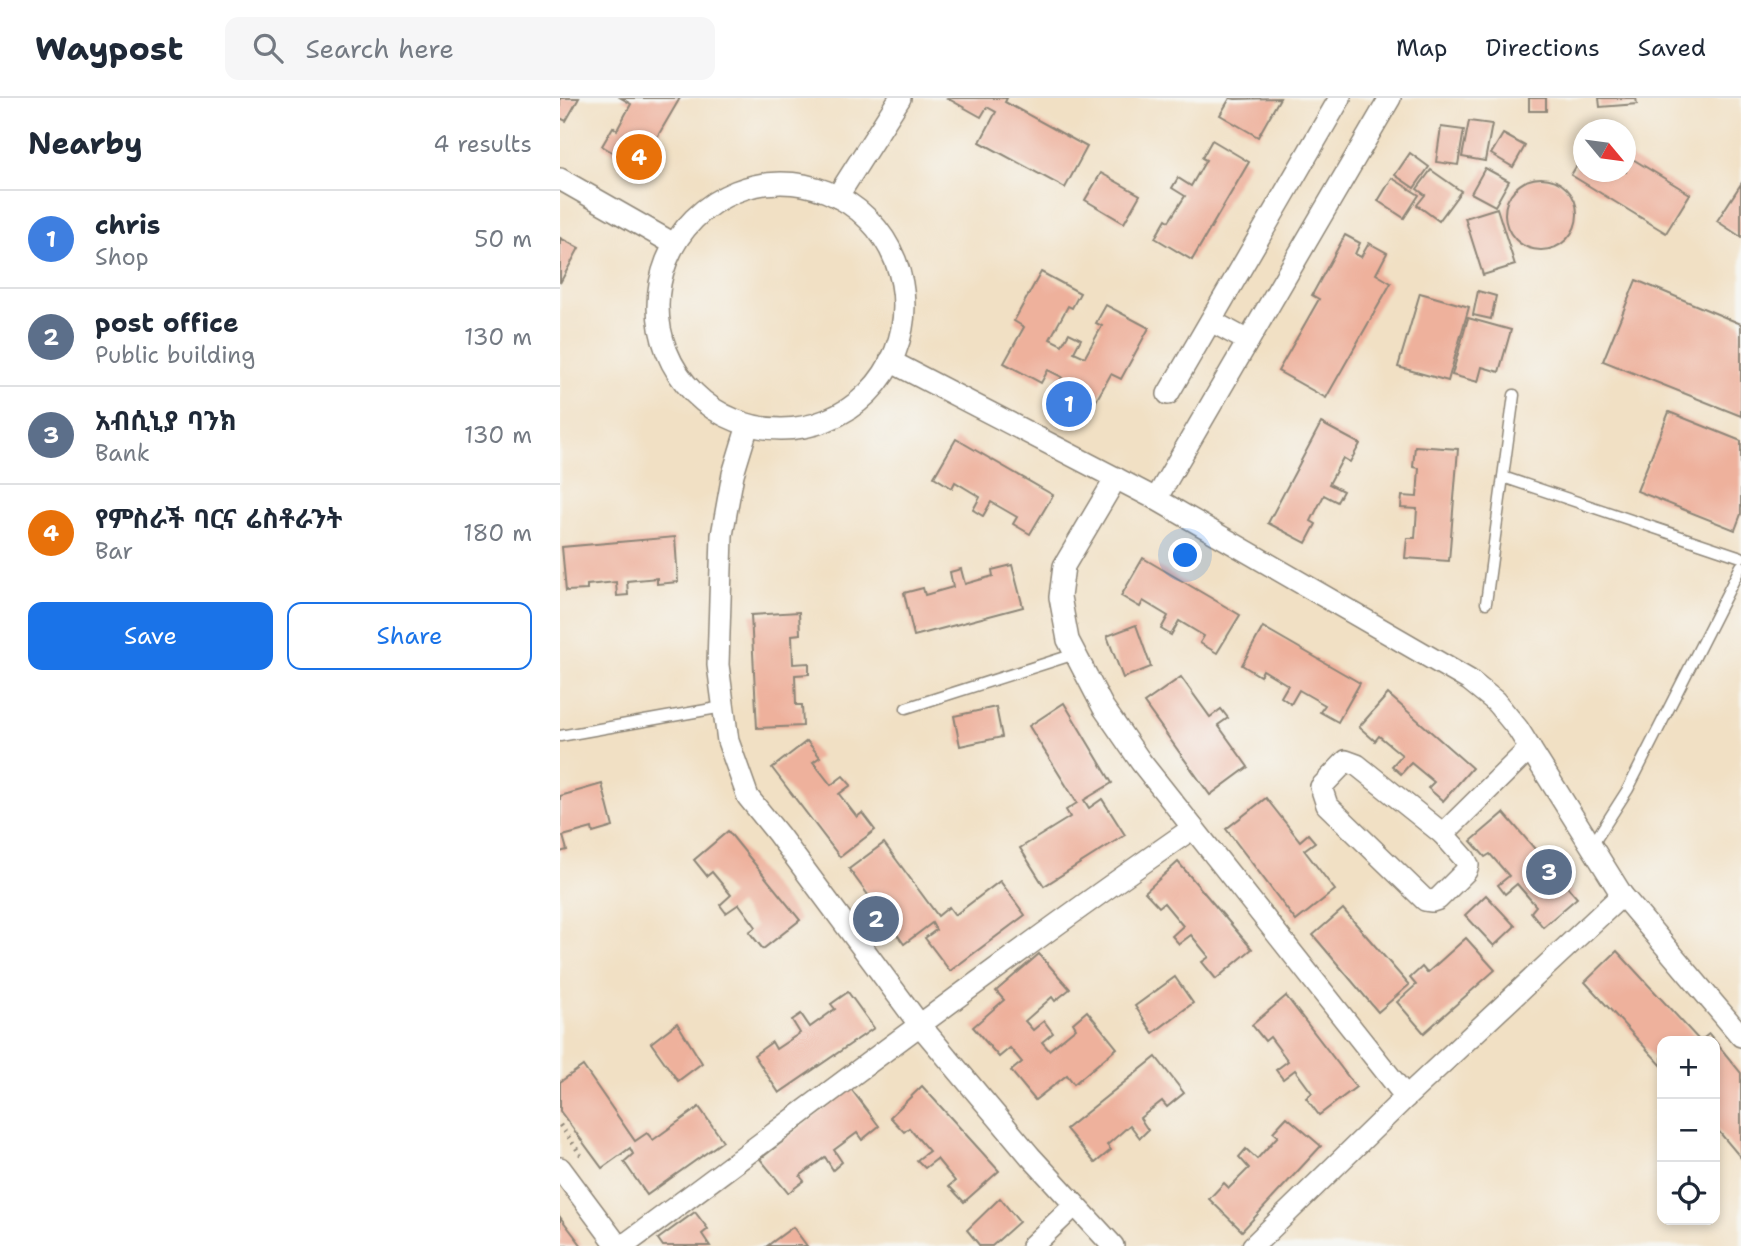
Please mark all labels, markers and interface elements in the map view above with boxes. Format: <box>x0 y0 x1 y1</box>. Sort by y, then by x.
search box <box>225 17 715 80</box>
text: Waypost <box>35 26 183 71</box>
icon: search <box>249 29 287 67</box>
text: Search here <box>305 31 454 66</box>
text: Map <box>1396 32 1447 64</box>
text: Directions <box>1485 32 1600 64</box>
text: Saved <box>1638 32 1706 64</box>
north arrow <box>1573 119 1636 182</box>
text: Nearby <box>28 123 143 164</box>
text: 4 results <box>433 129 532 159</box>
pin: 4 <box>616 131 662 183</box>
text: chris <box>95 207 161 242</box>
text: 1 <box>46 224 56 254</box>
text: 50 m <box>474 224 532 254</box>
text: Shop <box>95 242 149 272</box>
text: post office <box>95 305 238 340</box>
text: 2 <box>43 322 59 352</box>
text: 130 m <box>464 322 532 352</box>
text: Public building <box>95 340 255 370</box>
pin: 1 <box>1046 378 1092 430</box>
text: አብሲኒያ ባንክ <box>95 403 237 438</box>
text: 3 <box>43 420 59 450</box>
text: 130 m <box>464 420 532 450</box>
text: Bank <box>95 438 150 468</box>
text: የምስራች ባርና ሬስቶራንት <box>95 501 342 536</box>
text: 4 <box>43 518 59 548</box>
text: 180 m <box>463 518 532 548</box>
text: Bar <box>95 536 133 566</box>
your location <box>1168 538 1202 572</box>
button: Save <box>28 602 273 670</box>
button: Share <box>287 602 532 670</box>
pin: 3 <box>1526 846 1572 898</box>
pin: 2 <box>853 893 899 945</box>
map controls <box>1657 1036 1720 1225</box>
button: + <box>1657 1036 1720 1099</box>
button: − <box>1657 1099 1720 1162</box>
button: locate <box>1657 1162 1720 1225</box>

